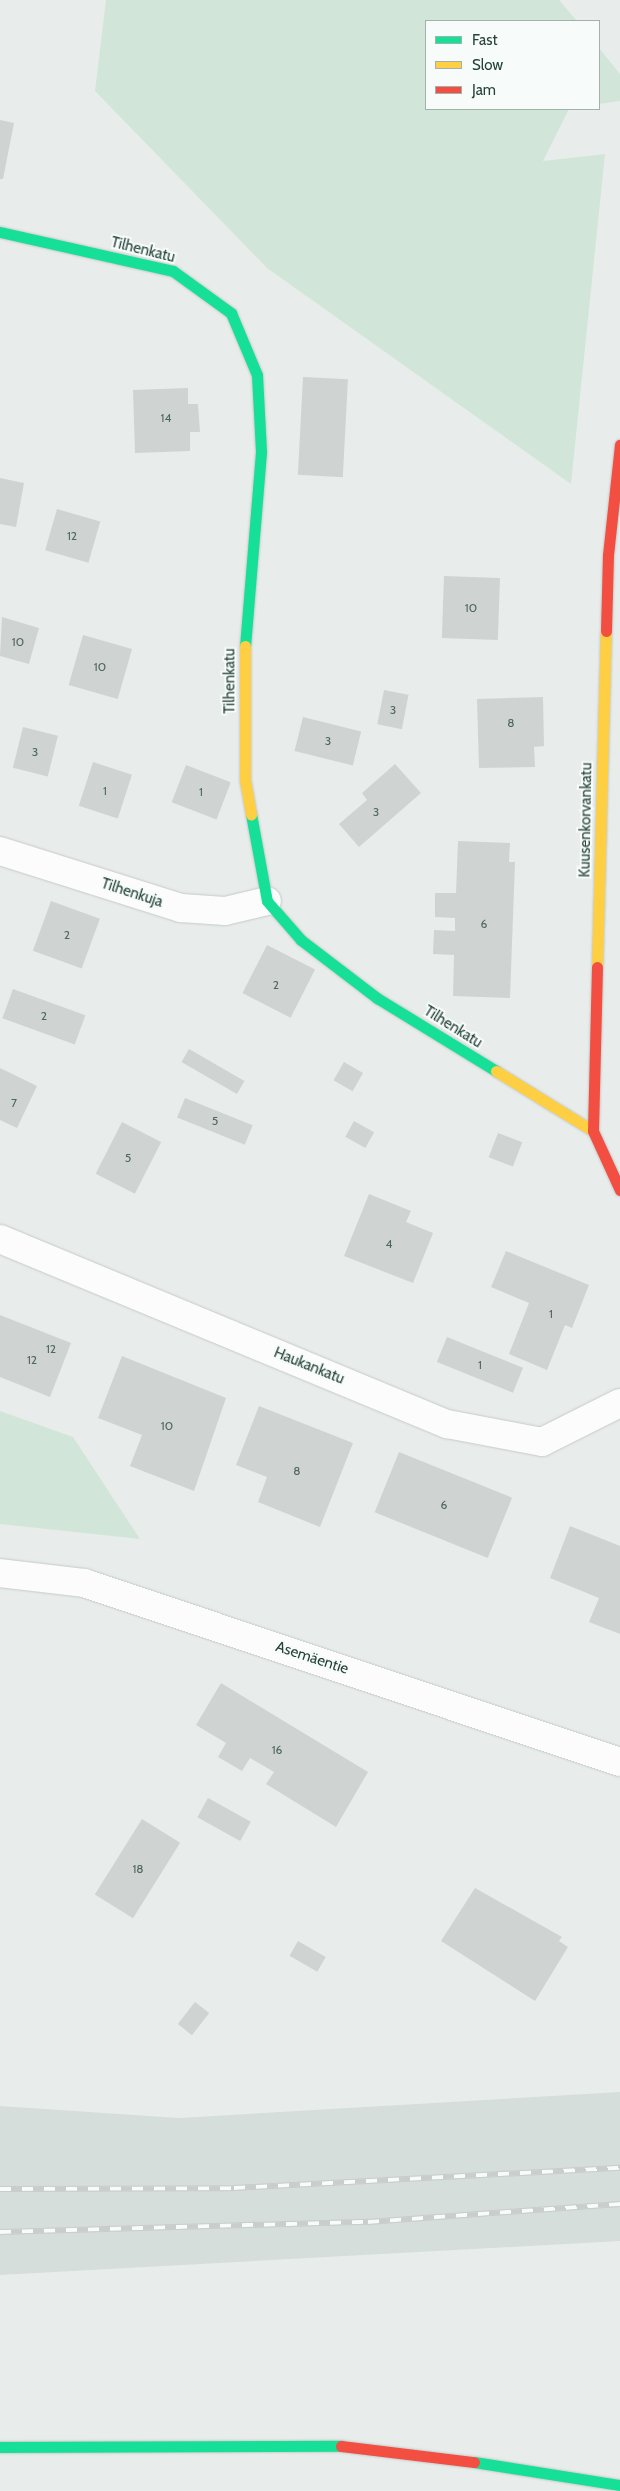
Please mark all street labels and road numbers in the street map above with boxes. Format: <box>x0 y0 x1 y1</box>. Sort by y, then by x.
street label: Tilhenkatu <box>109 233 177 267</box>
street label: Tilhenkatu <box>221 648 239 714</box>
street label: Kuusenkorvankatu <box>576 762 596 878</box>
street label: Tilhenkuja <box>99 875 165 911</box>
street label: Tilhenkatu <box>421 1002 485 1052</box>
street label: Haukankatu <box>271 1344 347 1388</box>
street label: Asemäentie <box>273 1638 351 1678</box>

